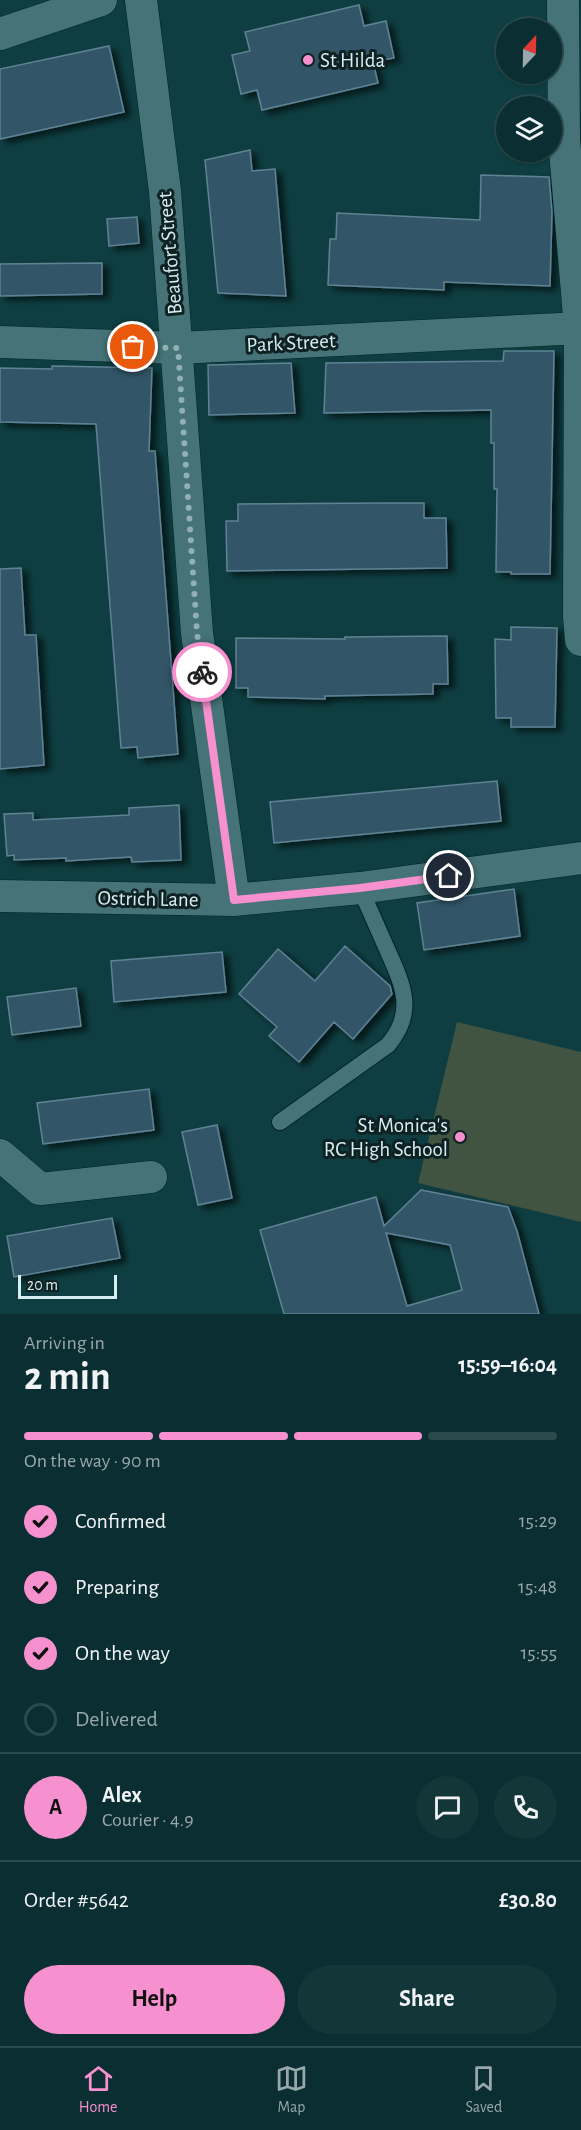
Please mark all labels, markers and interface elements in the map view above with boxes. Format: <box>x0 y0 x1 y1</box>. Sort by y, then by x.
north arrow <box>496 18 562 84</box>
map controls <box>496 18 562 162</box>
place label: St Hilda <box>320 50 386 71</box>
marker: St Hilda <box>301 53 315 67</box>
button: layers <box>496 96 562 162</box>
street label: Beaufort Street <box>154 190 186 315</box>
pin <box>107 321 158 372</box>
icon: bag <box>116 330 149 363</box>
street label: Park Street <box>246 330 336 356</box>
courier <box>172 642 232 702</box>
icon: bike <box>186 656 219 689</box>
pin <box>423 850 474 901</box>
icon: home <box>432 859 465 892</box>
street label: Ostrich Lane <box>97 888 199 910</box>
place label: St Monica's RC High School <box>324 1115 448 1160</box>
marker: St Monica's RC High School <box>453 1130 467 1144</box>
scale bar <box>18 1272 117 1300</box>
text: 20 m <box>27 1277 58 1293</box>
text: Arriving in <box>24 1333 105 1353</box>
text: 15:59–16:04 <box>458 1354 557 1376</box>
text: 2 min <box>24 1358 111 1397</box>
text: On the way · 90 m <box>24 1451 161 1471</box>
icon: check <box>24 1505 57 1538</box>
text: Confirmed <box>75 1510 166 1532</box>
text: 15:29 <box>519 1511 557 1531</box>
icon: check <box>24 1571 57 1604</box>
text: Preparing <box>75 1576 159 1598</box>
text: 15:48 <box>518 1577 557 1597</box>
icon: check <box>24 1637 57 1670</box>
text: On the way <box>75 1642 170 1664</box>
text: 15:55 <box>520 1643 557 1663</box>
text: Delivered <box>75 1708 158 1730</box>
button: chat <box>416 1776 479 1839</box>
button: phone <box>494 1776 557 1839</box>
text: Alex <box>102 1784 142 1806</box>
text: A <box>49 1796 62 1818</box>
text: Courier · 4.9 <box>102 1810 194 1830</box>
text: Order #5642 <box>24 1889 129 1911</box>
text: £30.80 <box>499 1889 557 1911</box>
button: Help <box>24 1965 285 2034</box>
button: Share <box>297 1965 557 2034</box>
tab: Home <box>79 2062 117 2117</box>
tab: Map <box>275 2062 308 2117</box>
tab: Saved <box>466 2062 502 2117</box>

